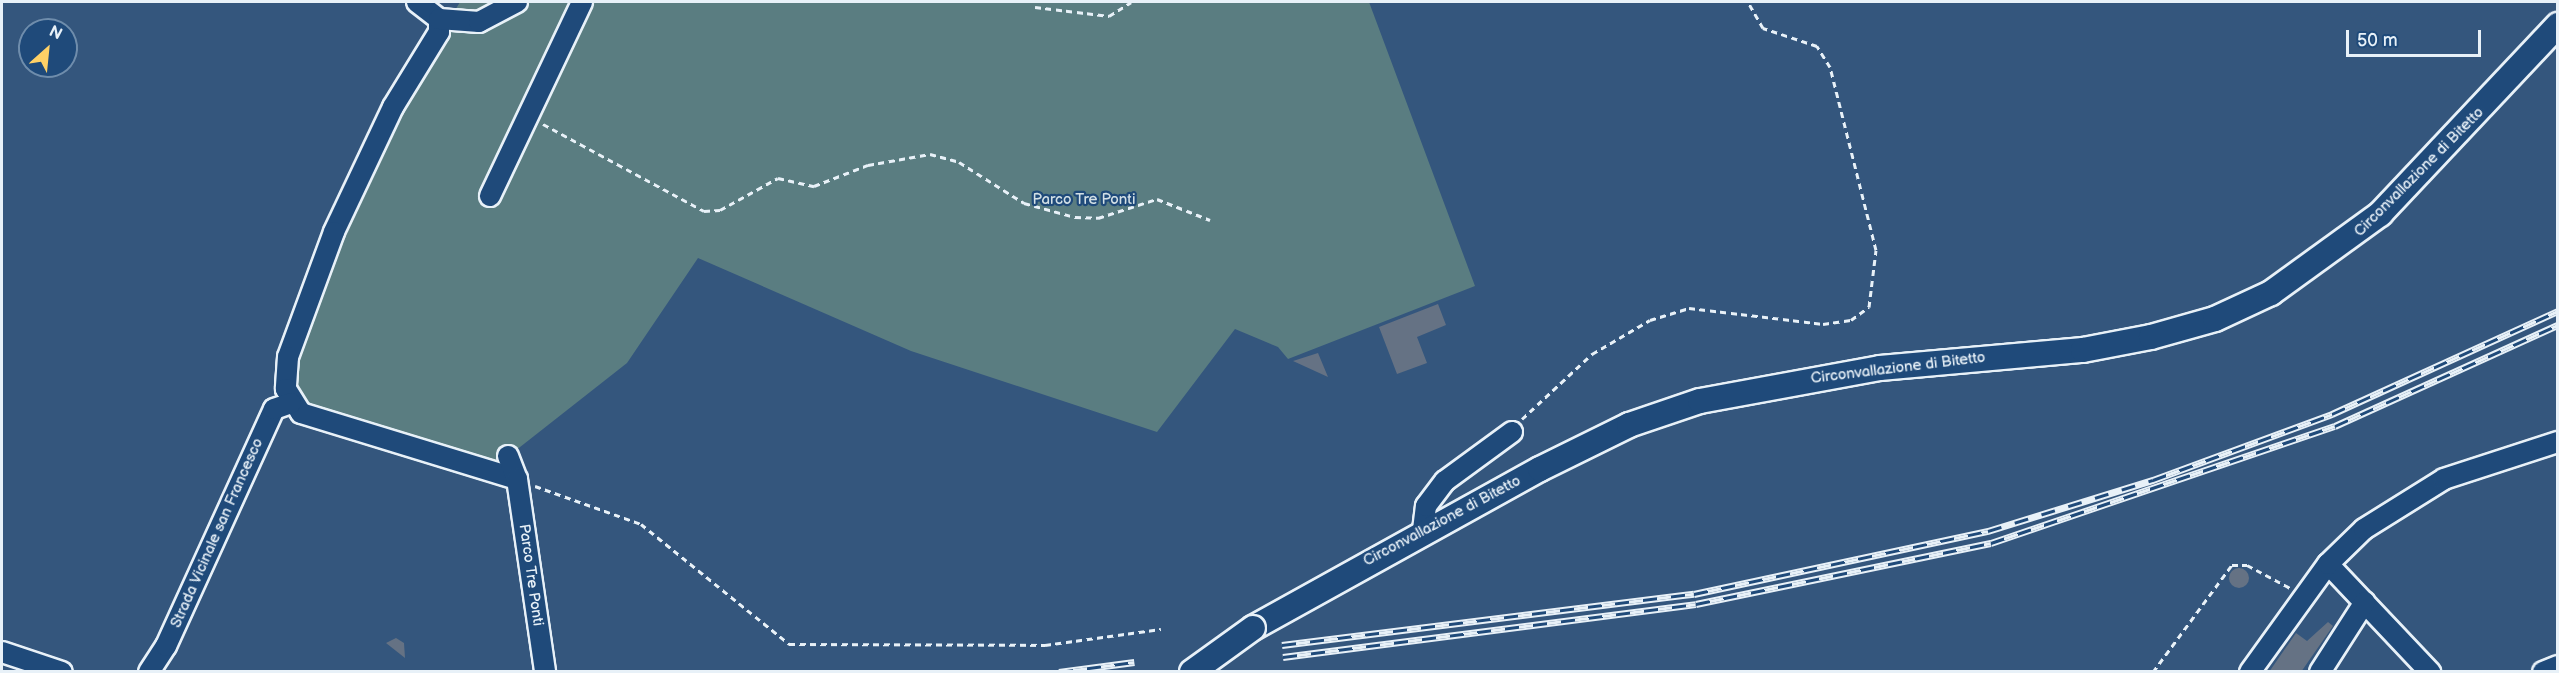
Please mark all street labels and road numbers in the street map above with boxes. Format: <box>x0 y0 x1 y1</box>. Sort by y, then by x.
street label: Circonvallazione di Bitetto <box>2351 104 2487 240</box>
street label: Circonvallazione di Bitetto <box>1810 348 1986 388</box>
street label: Strada Vicinale san Francesco <box>167 435 267 631</box>
street label: Circonvallazione di Bitetto <box>1360 472 1524 570</box>
street label: Parco Tre Ponti <box>515 523 547 627</box>

